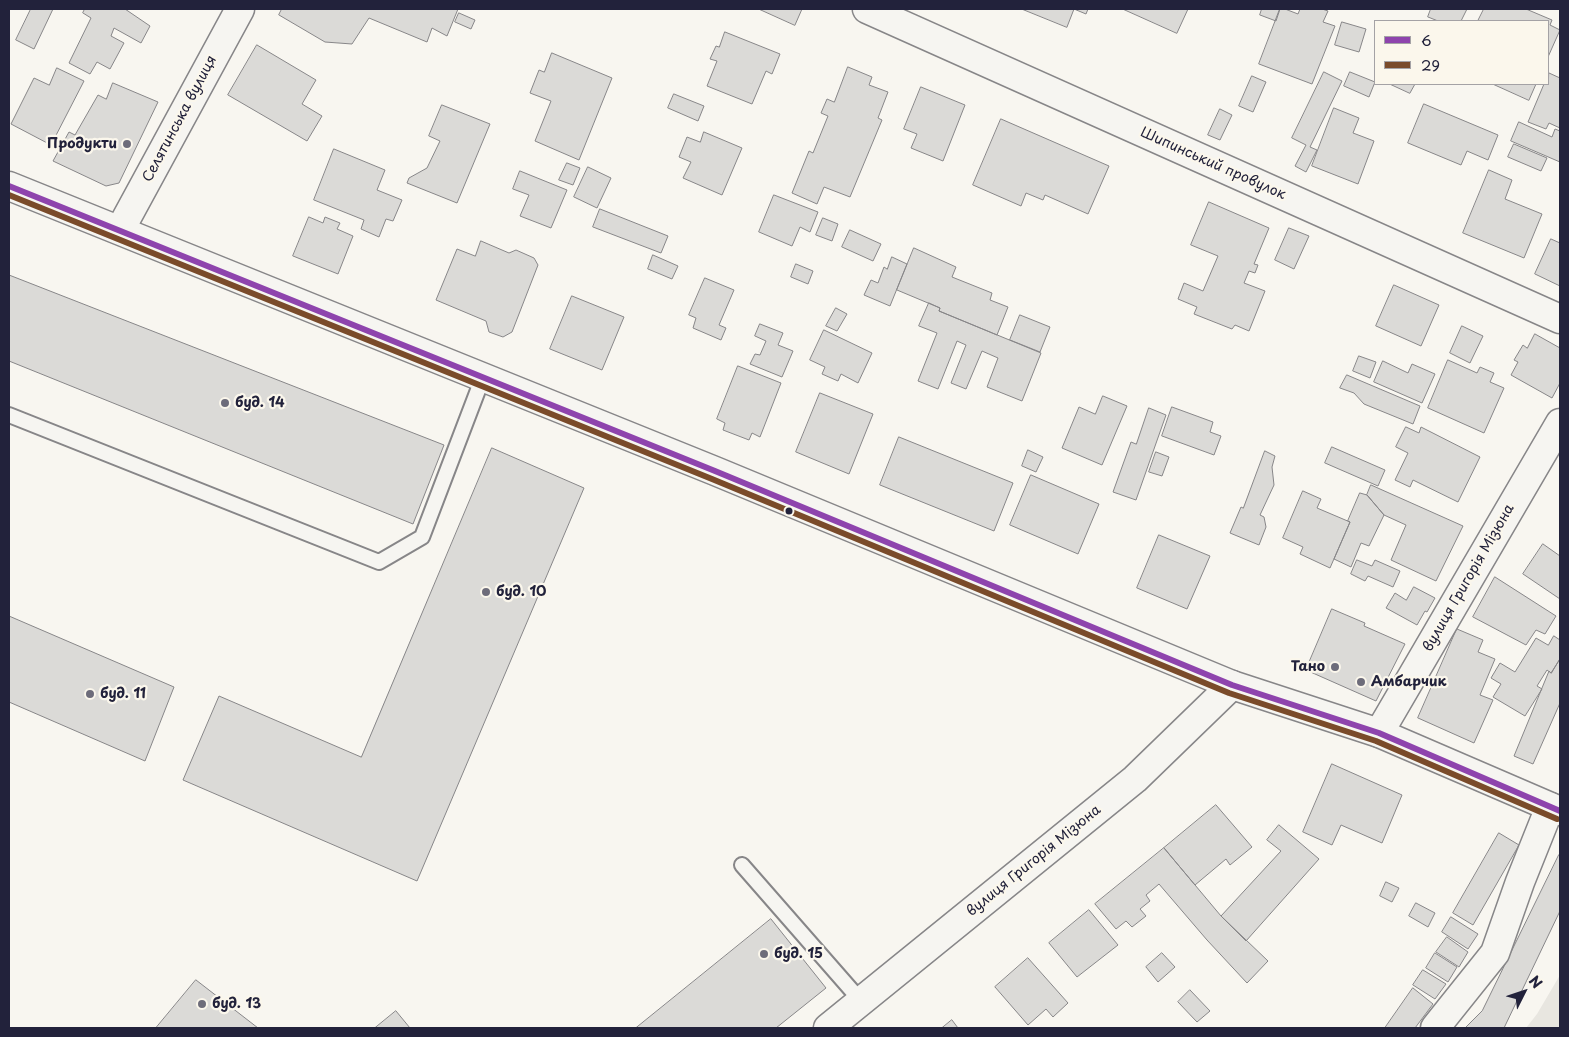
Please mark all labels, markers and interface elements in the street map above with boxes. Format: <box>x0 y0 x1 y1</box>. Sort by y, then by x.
legend <box>1374 20 1549 85</box>
text: 6 <box>1421 28 1432 51</box>
street label: Селятинська вулиця <box>140 53 220 185</box>
text: 29 <box>1421 53 1440 76</box>
street label: Шипинський провулок <box>1138 124 1288 204</box>
place label: Продукти <box>47 136 117 152</box>
marker: Продукти <box>121 138 133 150</box>
place label: буд. 14 <box>235 395 285 411</box>
marker: буд. 14 <box>219 397 231 409</box>
street label: вулиця Григорія Мізюна <box>1420 501 1518 655</box>
unlabelled marker <box>784 506 794 516</box>
place label: буд. 10 <box>496 584 546 600</box>
marker: буд. 10 <box>480 586 492 598</box>
place label: Тано <box>1291 659 1325 675</box>
marker: Тано <box>1329 661 1341 673</box>
place label: Амбарчик <box>1371 674 1446 690</box>
marker: Амбарчик <box>1355 676 1367 688</box>
place label: буд. 11 <box>100 686 146 702</box>
marker: буд. 11 <box>84 688 96 700</box>
street label: вулиця Григорія Мізюна <box>964 802 1104 920</box>
place label: буд. 15 <box>774 946 823 962</box>
marker: буд. 15 <box>758 948 770 960</box>
north arrow <box>1499 967 1549 1017</box>
text: N <box>1524 971 1547 993</box>
place label: буд. 13 <box>212 996 261 1012</box>
marker: буд. 13 <box>196 998 208 1010</box>

